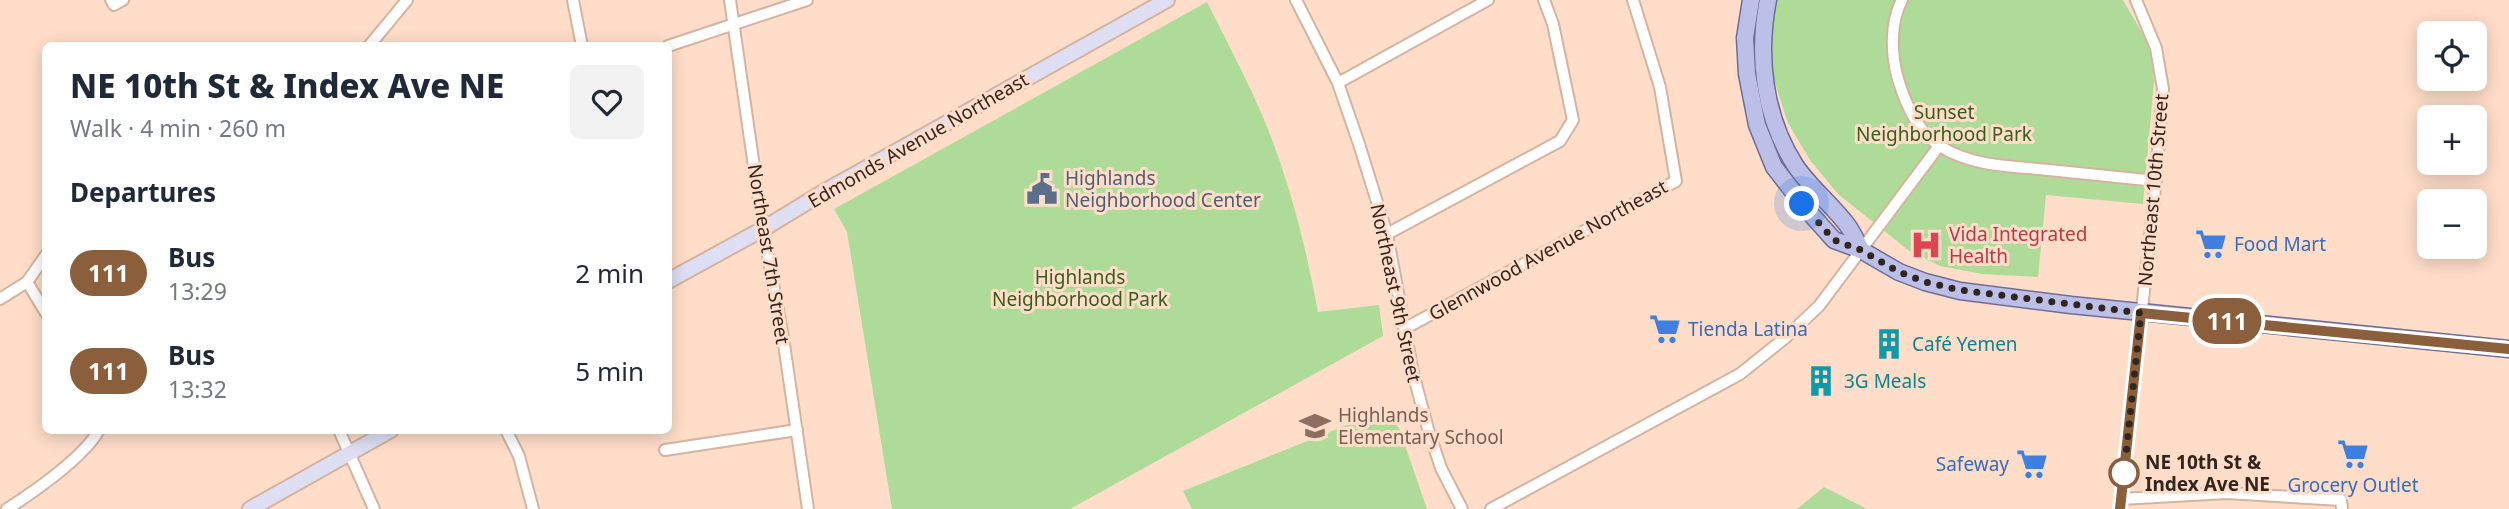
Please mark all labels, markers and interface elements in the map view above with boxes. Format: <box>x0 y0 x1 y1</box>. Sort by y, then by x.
map controls <box>2417 21 2487 259</box>
button: locate <box>2417 21 2487 91</box>
text: NE 10th St & Index Ave NE <box>70 63 504 108</box>
button: heart <box>570 65 644 139</box>
street label: Edmonds Avenue Northeast <box>803 66 1033 214</box>
street label: Northeast 10th Street <box>2132 93 2174 287</box>
park label: Sunset Neighborhood Park <box>1856 99 2032 147</box>
button: + <box>2417 105 2487 175</box>
text: Walk · 4 min · 260 m <box>70 112 286 144</box>
street label: Northeast 7th Street <box>742 162 796 346</box>
place label: Highlands Neighborhood Center <box>1065 165 1261 213</box>
public building icon: Highlands Neighborhood Center <box>1025 172 1059 206</box>
street label: Glennwood Avenue Northeast <box>1424 173 1672 327</box>
text: Departures <box>70 174 216 210</box>
your location <box>1784 186 1819 221</box>
button: − <box>2417 189 2487 259</box>
street label: Northeast 9th Street <box>1364 201 1428 385</box>
place label: Vida Integrated Health <box>1949 221 2087 269</box>
supermarket icon: Food Mart <box>2194 227 2228 261</box>
hospital icon: Vida Integrated Health <box>1909 228 1943 262</box>
place label: Food Mart <box>2234 231 2326 257</box>
text: Bus <box>168 239 215 275</box>
text: 2 min <box>575 255 644 291</box>
text: 111 <box>88 256 129 289</box>
park label: Highlands Neighborhood Park <box>992 264 1168 312</box>
text: 13:29 <box>168 275 227 307</box>
line badge: 111 <box>2187 298 2267 344</box>
text: 111 <box>2206 304 2248 337</box>
supermarket icon: Tienda Latina <box>1648 312 1682 346</box>
place label: Tienda Latina <box>1688 316 1808 342</box>
building icon: Café Yemen <box>1872 327 1906 361</box>
place label: Café Yemen <box>1912 331 2018 357</box>
text: Bus <box>168 337 215 373</box>
text: 5 min <box>575 353 644 389</box>
text: 111 <box>88 354 129 387</box>
building icon: 3G Meals <box>1804 364 1838 398</box>
place label: 3G Meals <box>1844 368 1926 394</box>
text: 13:32 <box>168 373 227 405</box>
place label: Highlands Elementary School <box>1338 402 1504 450</box>
school or university icon: Highlands Elementary School <box>1298 409 1332 443</box>
supermarket icon: Grocery Outlet <box>2336 437 2370 471</box>
supermarket icon: Safeway <box>2015 447 2049 481</box>
place label: NE 10th St & Index Ave NE <box>2145 449 2270 497</box>
place label: Safeway <box>1936 451 2009 477</box>
marker: NE 10th St & Index Ave NE <box>2109 458 2139 488</box>
place label: Grocery Outlet <box>2287 472 2419 498</box>

